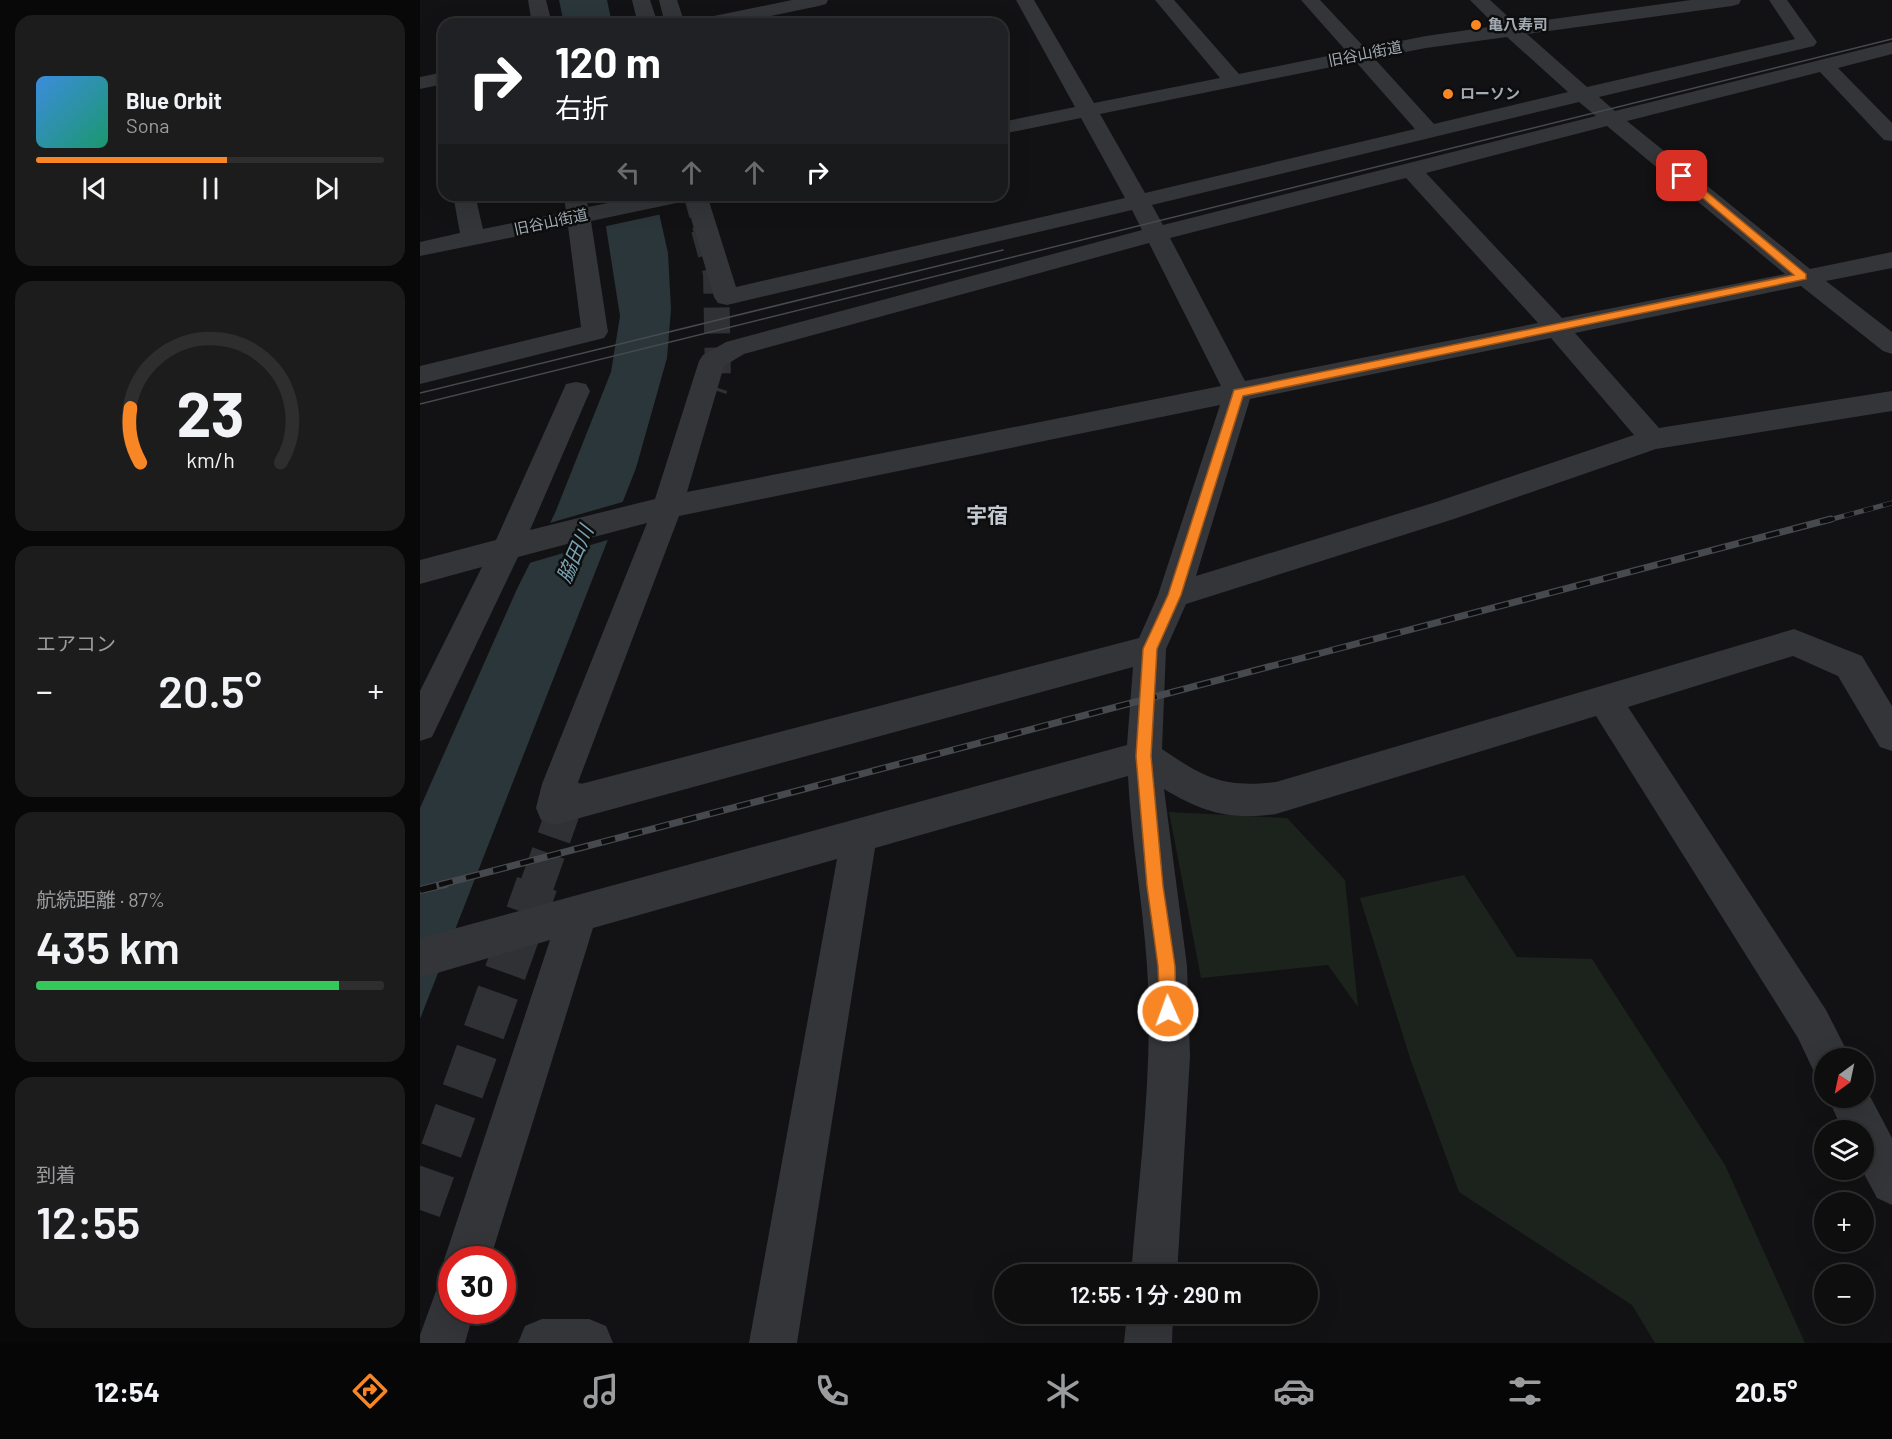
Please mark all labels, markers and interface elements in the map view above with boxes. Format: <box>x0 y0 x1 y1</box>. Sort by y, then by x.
place label: 亀八寿司 <box>1488 15 1548 33</box>
marker: 亀八寿司 <box>1469 18 1483 32</box>
text: 120 m <box>555 36 661 86</box>
street label: 旧谷山街道 <box>1326 37 1403 69</box>
icon: right <box>456 42 534 120</box>
place label: ローソン <box>1460 84 1520 102</box>
text: Blue Orbit <box>126 87 222 113</box>
marker: ローソン <box>1441 87 1455 101</box>
text: 右折 <box>555 91 609 123</box>
text: Sona <box>126 113 170 137</box>
pin <box>1656 150 1707 201</box>
icon: left <box>612 156 645 189</box>
icon: ahead <box>675 156 708 189</box>
icon: ahead <box>738 156 771 189</box>
icon: right <box>801 156 834 189</box>
icon: arrive <box>1665 159 1698 192</box>
icon: previous <box>78 172 111 205</box>
icon: pause <box>194 172 227 205</box>
icon: next <box>310 172 343 205</box>
street label: 旧谷山街道 <box>512 204 589 238</box>
text: 23 <box>176 375 244 449</box>
text: km/h <box>186 447 234 472</box>
district label: 宇宿 <box>966 502 1008 527</box>
water label: 脇田川 <box>551 519 598 586</box>
text: エアコン <box>36 631 116 655</box>
text: 20.5° <box>158 663 262 717</box>
text: − <box>36 670 53 710</box>
text: + <box>367 670 384 710</box>
text: 航続距離 · 87% <box>36 887 165 911</box>
text: 435 km <box>36 919 180 973</box>
position arrow <box>1136 979 1200 1043</box>
north arrow <box>1814 1048 1874 1108</box>
map controls <box>1814 1048 1874 1324</box>
button: layers <box>1814 1120 1874 1180</box>
text: 到着 <box>36 1162 76 1186</box>
button: + <box>1814 1192 1874 1252</box>
text: 12:55 <box>36 1194 140 1248</box>
speed limit sign: 30 <box>438 1246 516 1324</box>
button: − <box>1814 1264 1874 1324</box>
text: 12:55 · 1 分 · 290 m <box>1070 1281 1242 1307</box>
icon: directions <box>349 1370 391 1412</box>
icon: music <box>580 1370 622 1412</box>
icon: phone <box>811 1370 853 1412</box>
icon: climate <box>1042 1370 1084 1412</box>
icon: car <box>1273 1370 1315 1412</box>
icon: filters <box>1504 1370 1546 1412</box>
text: 12:54 <box>95 1375 160 1407</box>
text: 20.5° <box>1735 1375 1797 1407</box>

